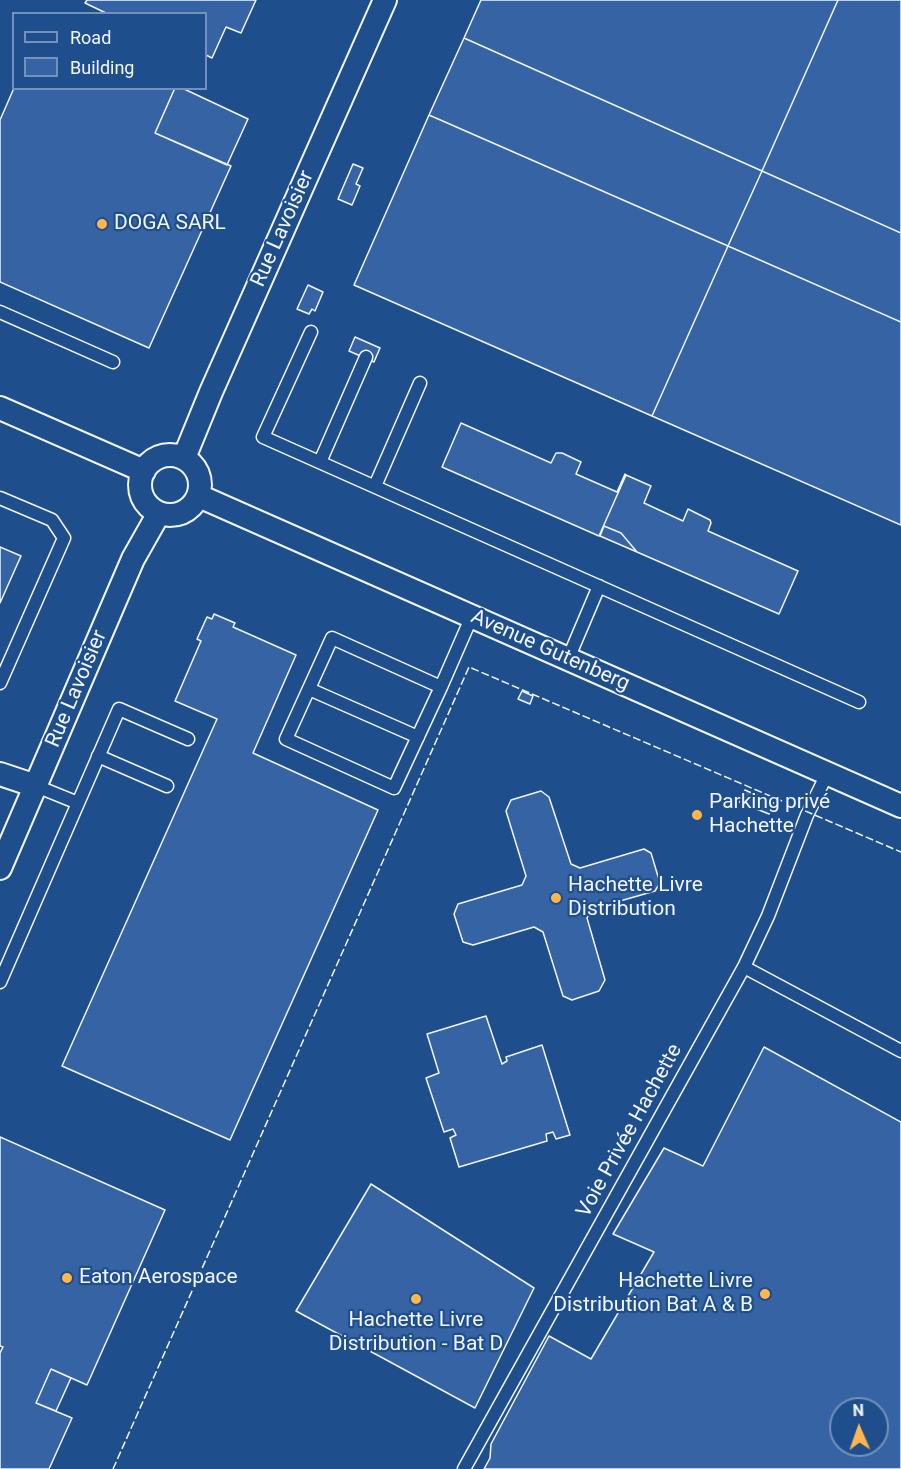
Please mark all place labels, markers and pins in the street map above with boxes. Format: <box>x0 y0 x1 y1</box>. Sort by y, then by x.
place label: DOGA SARL <box>114 211 226 237</box>
marker: DOGA SARL <box>95 217 109 231</box>
place label: Parking privé Hachette <box>709 790 830 840</box>
marker: Parking privé Hachette <box>690 808 704 822</box>
place label: Hachette Livre Distribution <box>568 873 703 923</box>
marker: Hachette Livre Distribution <box>549 891 563 905</box>
place label: Eaton Aerospace <box>79 1265 238 1291</box>
place label: Hachette Livre Distribution Bat A & B <box>553 1269 753 1319</box>
marker: Eaton Aerospace <box>60 1271 74 1285</box>
marker: Hachette Livre Distribution Bat A & B <box>758 1287 772 1301</box>
marker: Hachette Livre Distribution - Bat D <box>409 1292 423 1306</box>
place label: Hachette Livre Distribution - Bat D <box>329 1308 503 1358</box>

